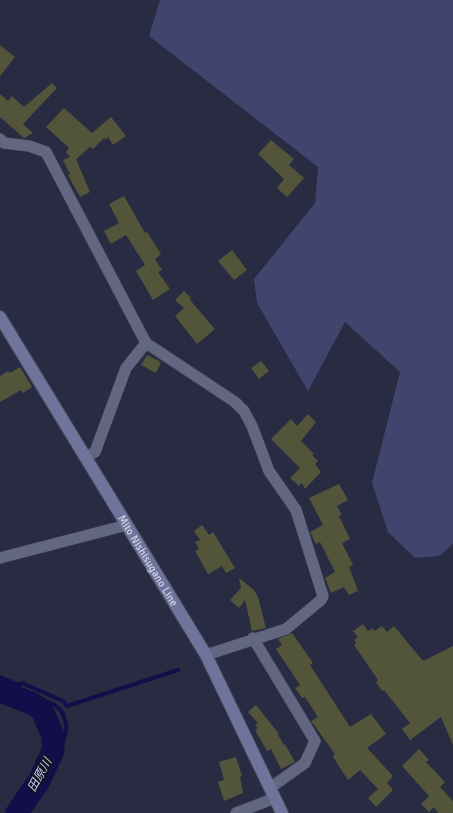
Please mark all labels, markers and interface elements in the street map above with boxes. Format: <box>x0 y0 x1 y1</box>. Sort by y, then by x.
street label: Mito Nishisugano Line <box>116 512 181 608</box>
water label: 田原川 <box>25 754 56 794</box>

